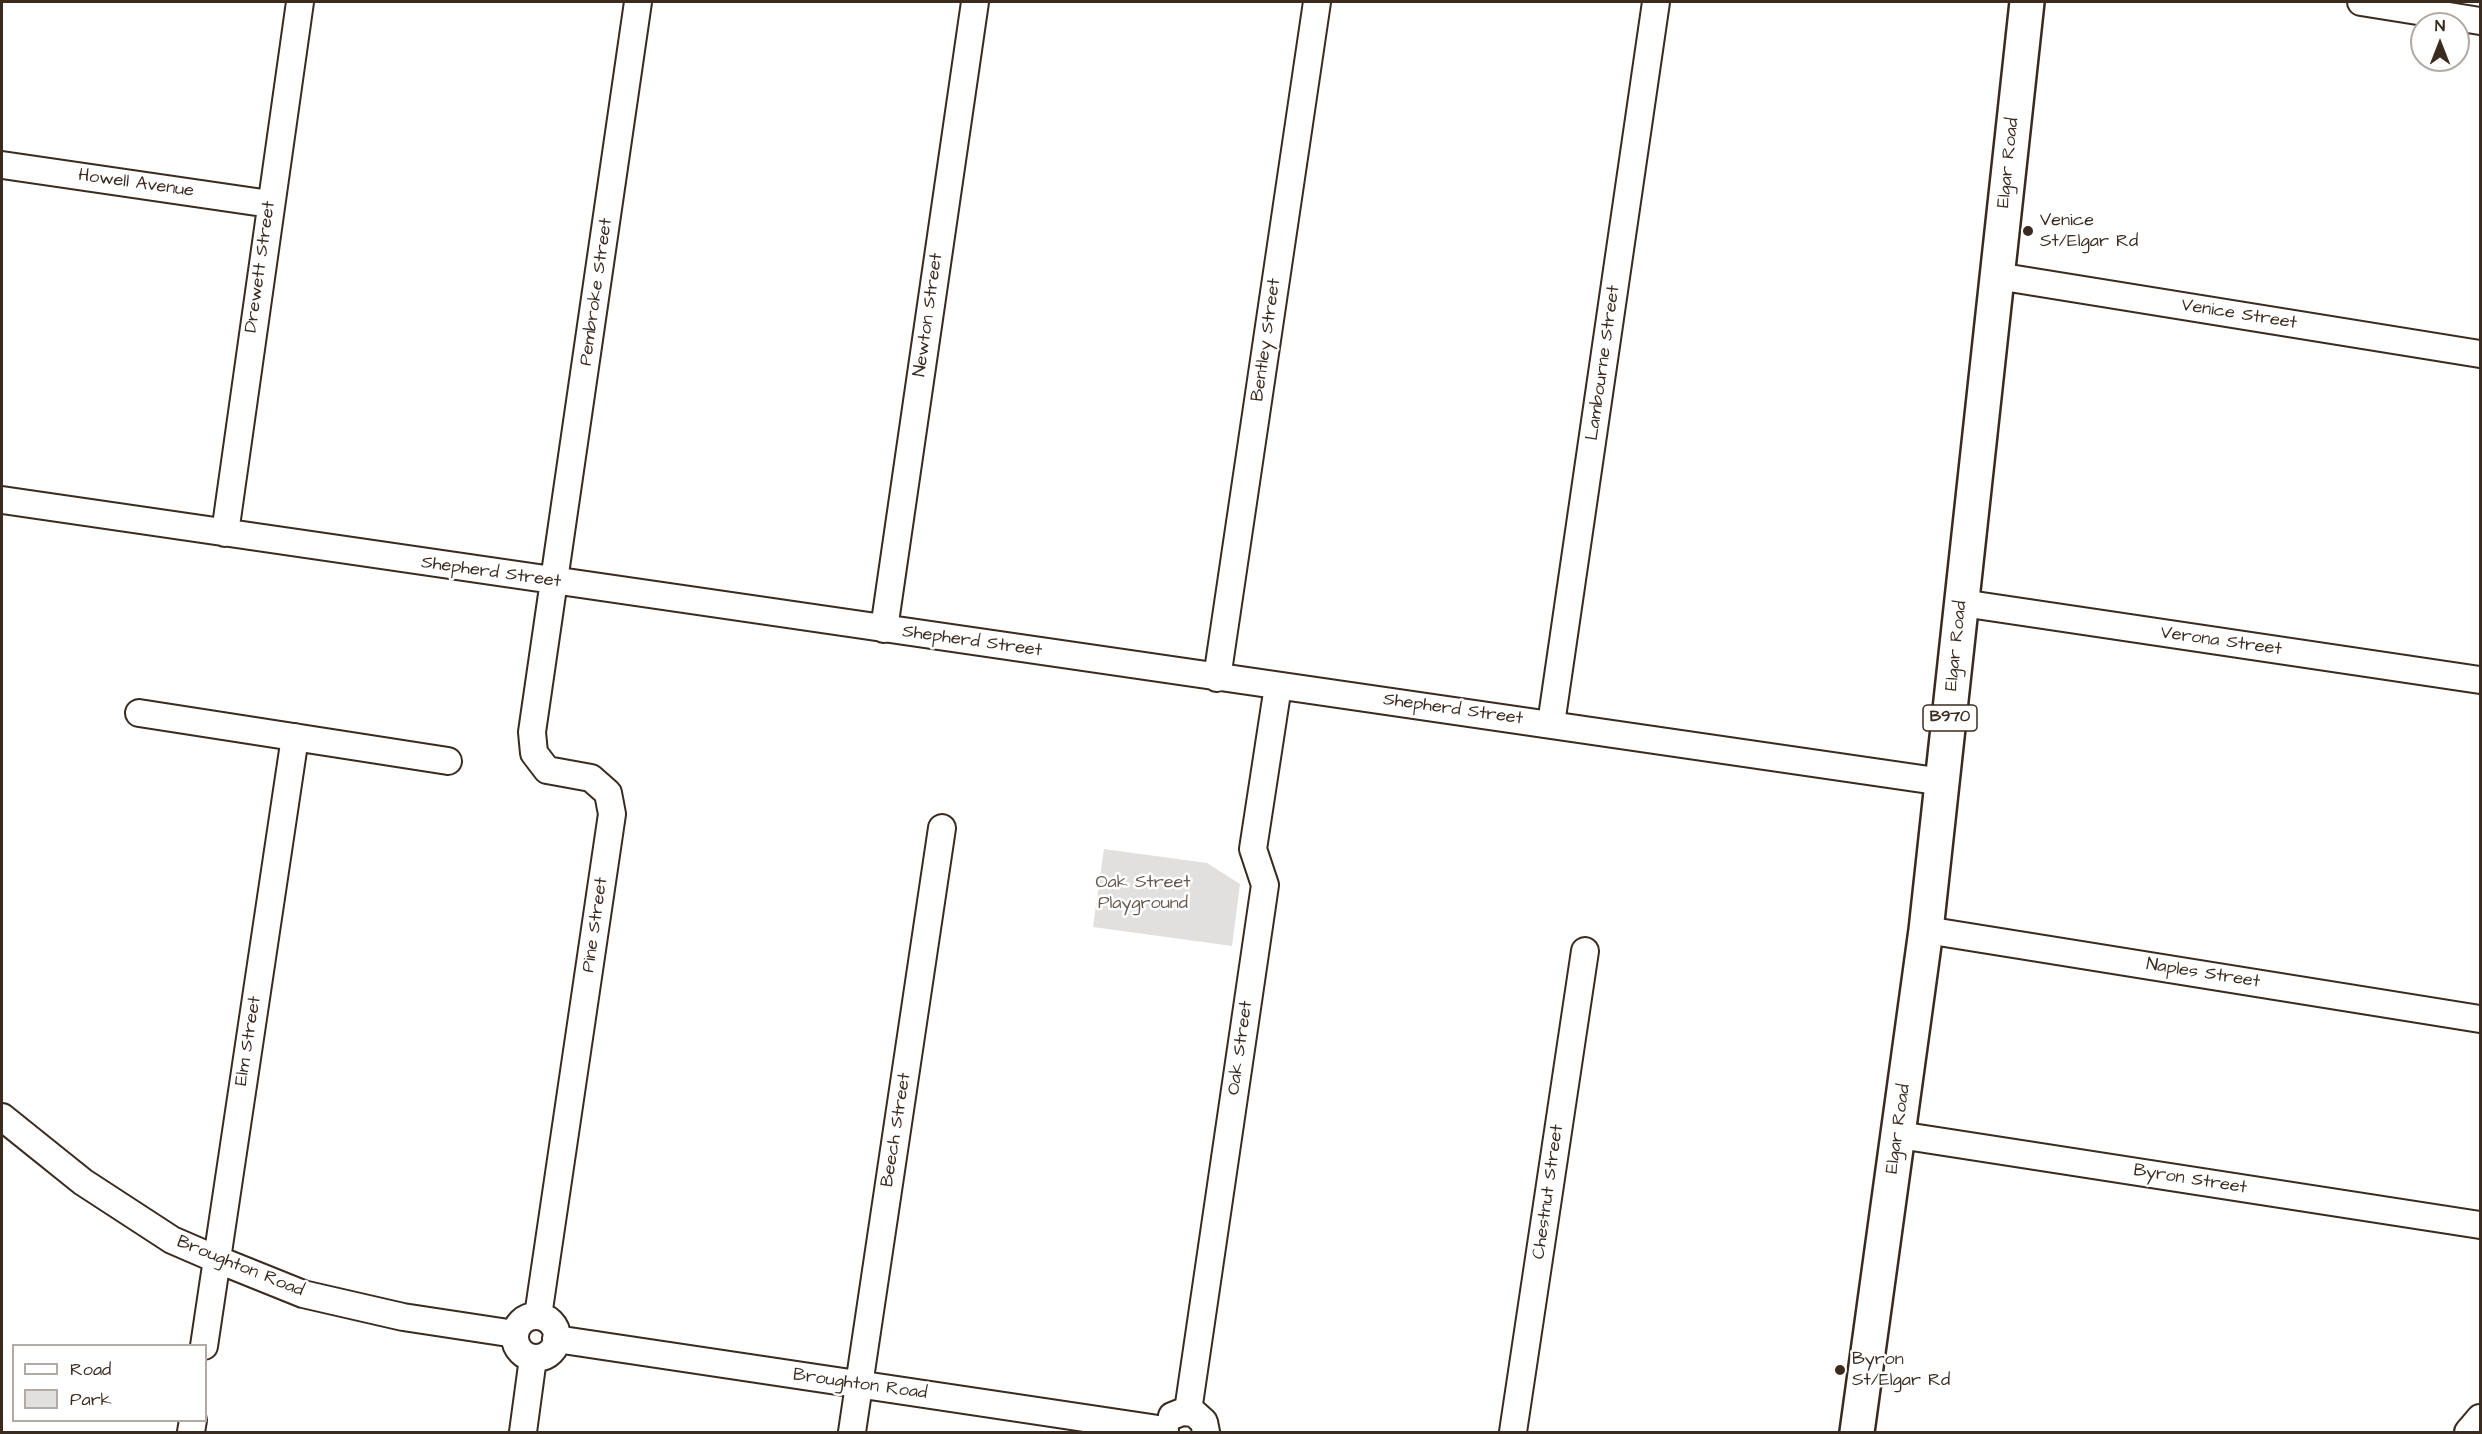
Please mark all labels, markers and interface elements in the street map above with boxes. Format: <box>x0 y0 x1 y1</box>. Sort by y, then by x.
north arrow <box>2410 12 2470 72</box>
text: N <box>2435 15 2445 37</box>
street label: Elgar Road <box>1994 117 2024 209</box>
street label: Howell Avenue <box>77 165 195 203</box>
street label: Drewett Street <box>241 200 281 334</box>
place label: Venice St/Elgar Rd <box>2040 210 2138 252</box>
street label: Pembroke Street <box>576 217 618 367</box>
marker: Venice St/Elgar Rd <box>2021 224 2035 238</box>
street label: Newton Street <box>910 252 948 378</box>
street label: Bentley Street <box>1248 277 1286 403</box>
street label: Lambourne Street <box>1582 284 1626 442</box>
street label: Venice Street <box>2180 295 2298 335</box>
street label: Shepherd Street <box>420 553 562 593</box>
street label: Elgar Road <box>1942 600 1972 692</box>
street label: Shepherd Street <box>901 622 1043 662</box>
street label: Verona Street <box>2159 623 2283 661</box>
street label: Shepherd Street <box>1382 690 1524 730</box>
road number: B970 <box>1923 705 1977 731</box>
park label: Oak Street Playground <box>1095 872 1191 914</box>
street label: Pine Street <box>579 876 613 974</box>
street label: Naples Street <box>2145 954 2261 994</box>
street label: Elm Street <box>231 995 267 1087</box>
street label: Oak Street <box>1224 999 1258 1097</box>
street label: Beech Street <box>877 1071 917 1189</box>
street label: Elgar Road <box>1882 1083 1916 1175</box>
street label: Chestnut Street <box>1529 1123 1569 1261</box>
street label: Byron Street <box>2132 1160 2248 1200</box>
street label: Broughton Road <box>173 1232 307 1302</box>
legend <box>12 1344 207 1422</box>
place label: Byron St/Elgar Rd <box>1852 1349 1950 1392</box>
text: Road <box>70 1357 111 1382</box>
marker: Byron St/Elgar Rd <box>1833 1363 1847 1377</box>
street label: Broughton Road <box>792 1365 928 1405</box>
text: Park <box>70 1387 112 1412</box>

